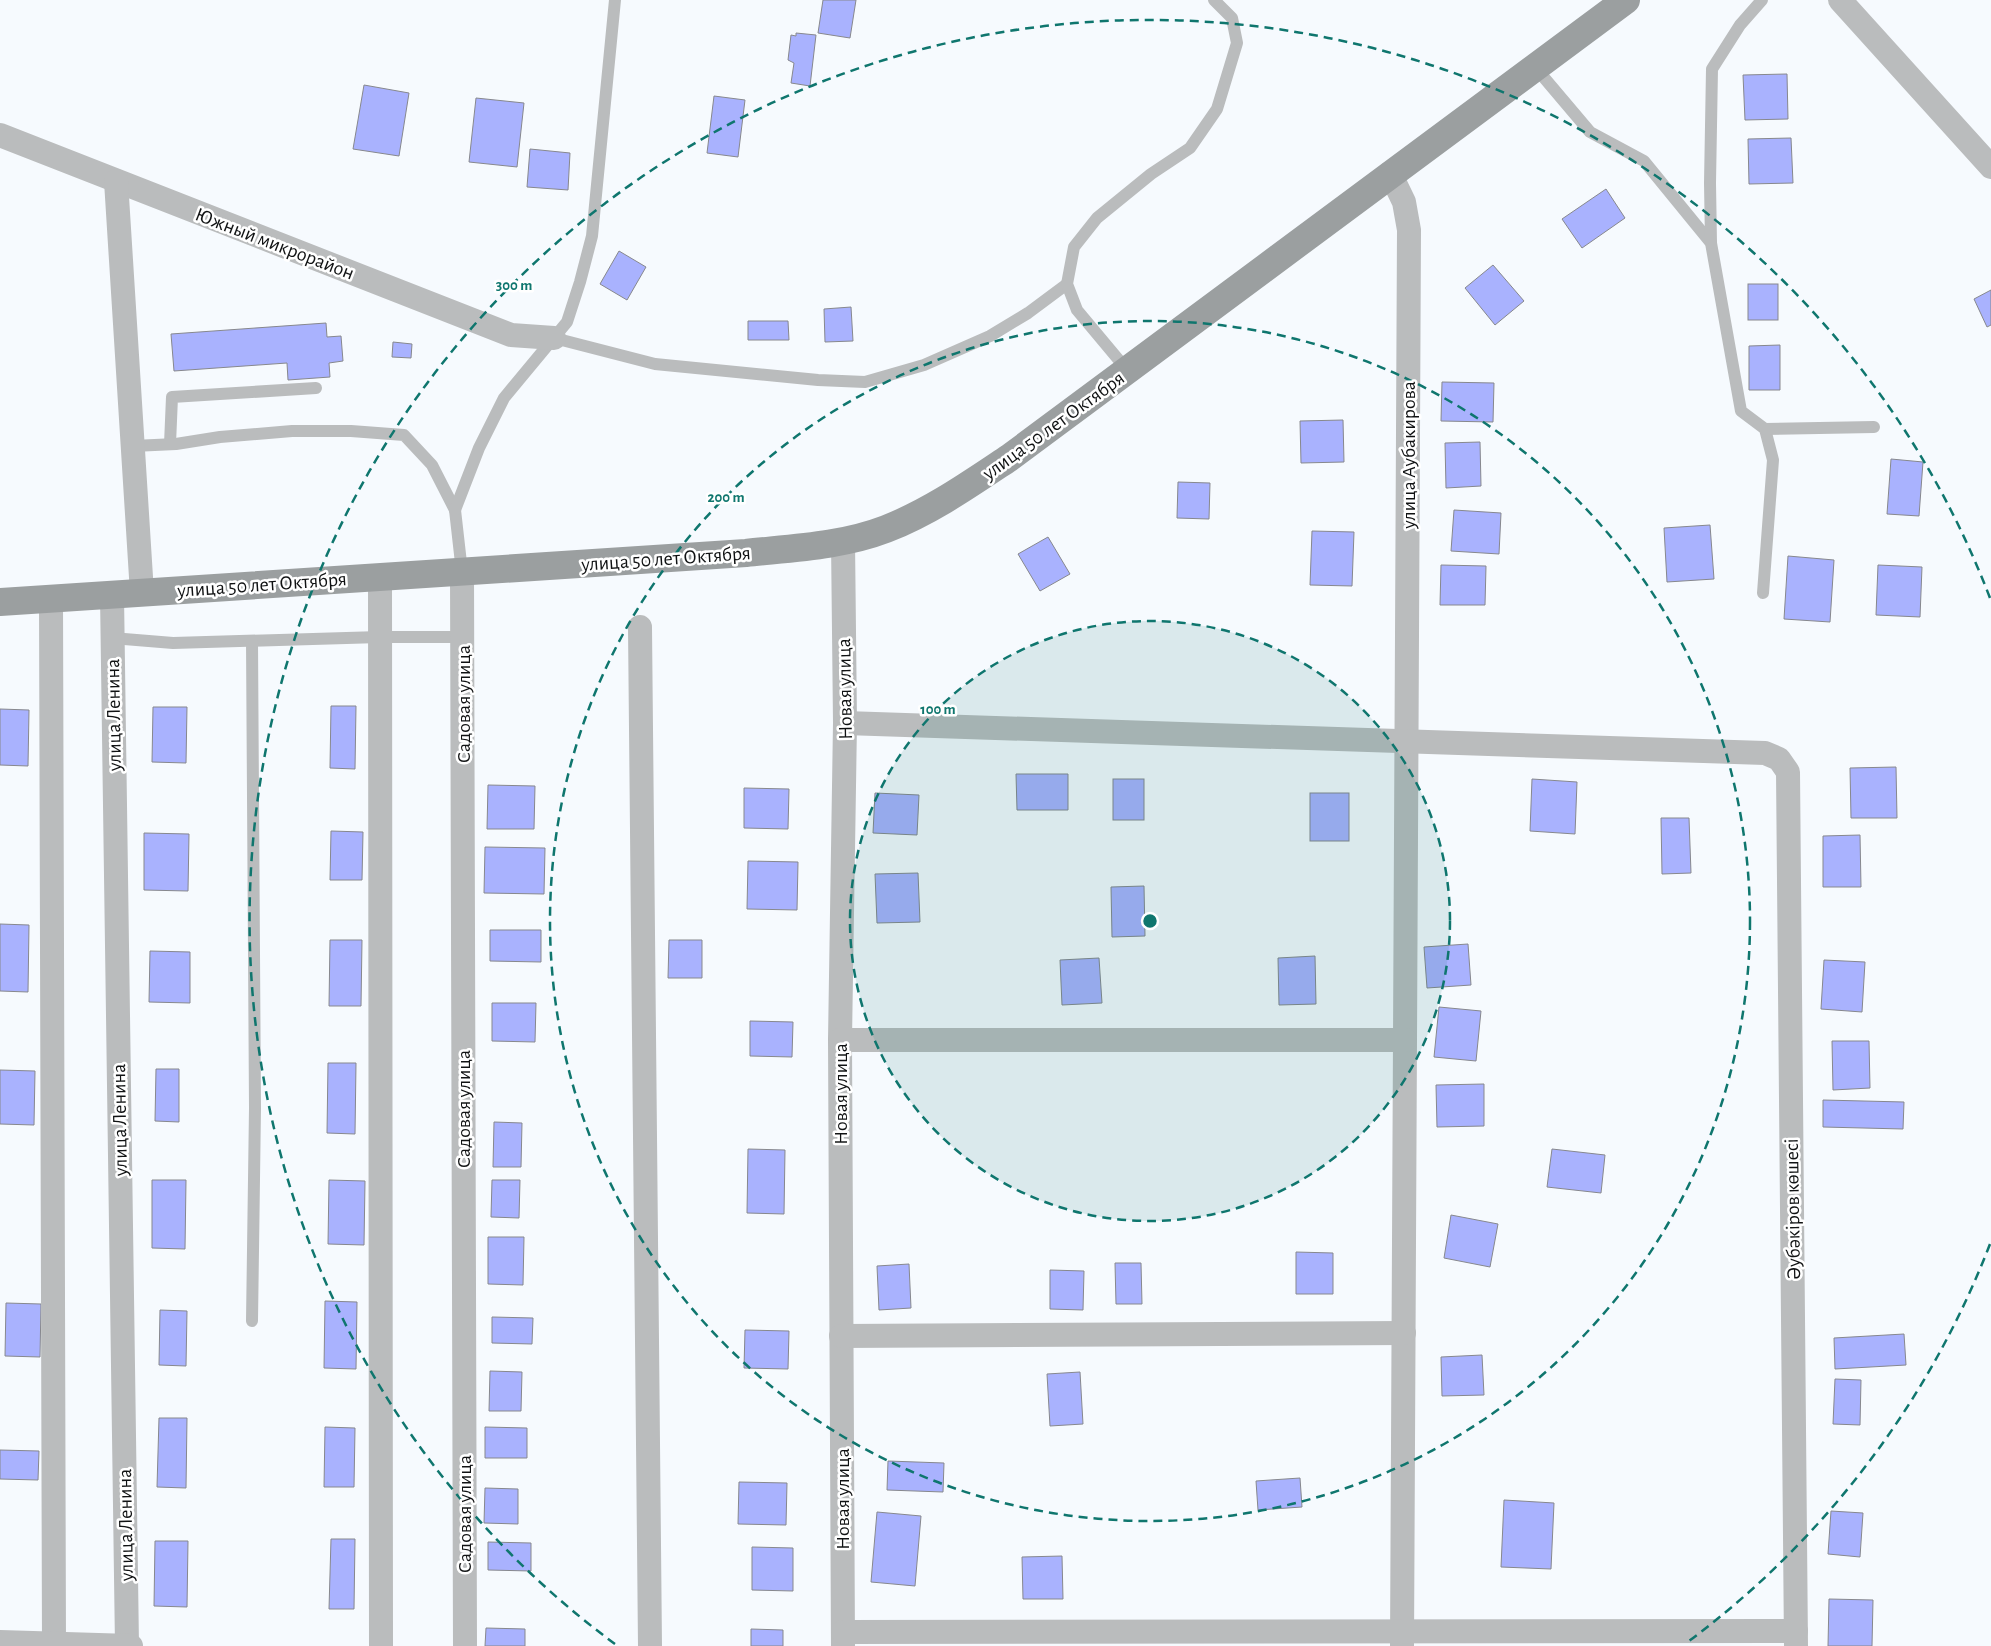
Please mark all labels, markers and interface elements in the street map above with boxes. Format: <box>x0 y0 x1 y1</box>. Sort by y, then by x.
street label: Южный микрорайон <box>192 204 357 283</box>
text: 300 m <box>496 278 532 293</box>
street label: улица 50 лет Октября <box>978 368 1128 484</box>
street label: улица Аубакирова <box>1399 381 1419 530</box>
text: 200 m <box>707 490 745 505</box>
street label: улица 50 лет Октября <box>580 543 751 575</box>
street label: улица 50 лет Октября <box>176 569 347 601</box>
street label: Новая улица <box>834 638 856 740</box>
street label: Садовая улица <box>454 645 474 763</box>
street label: улица Ленина <box>103 659 125 772</box>
text: 100 m <box>920 702 956 717</box>
centre of rings <box>1141 912 1159 930</box>
street label: Новая улица <box>831 1043 851 1145</box>
street label: Садовая улица <box>454 1050 474 1168</box>
street label: улица Ленина <box>109 1064 131 1177</box>
street label: Әубәкіров көшесі <box>1782 1138 1804 1280</box>
street label: Новая улица <box>833 1448 853 1550</box>
street label: Садовая улица <box>455 1455 475 1573</box>
street label: улица Ленина <box>115 1469 137 1582</box>

